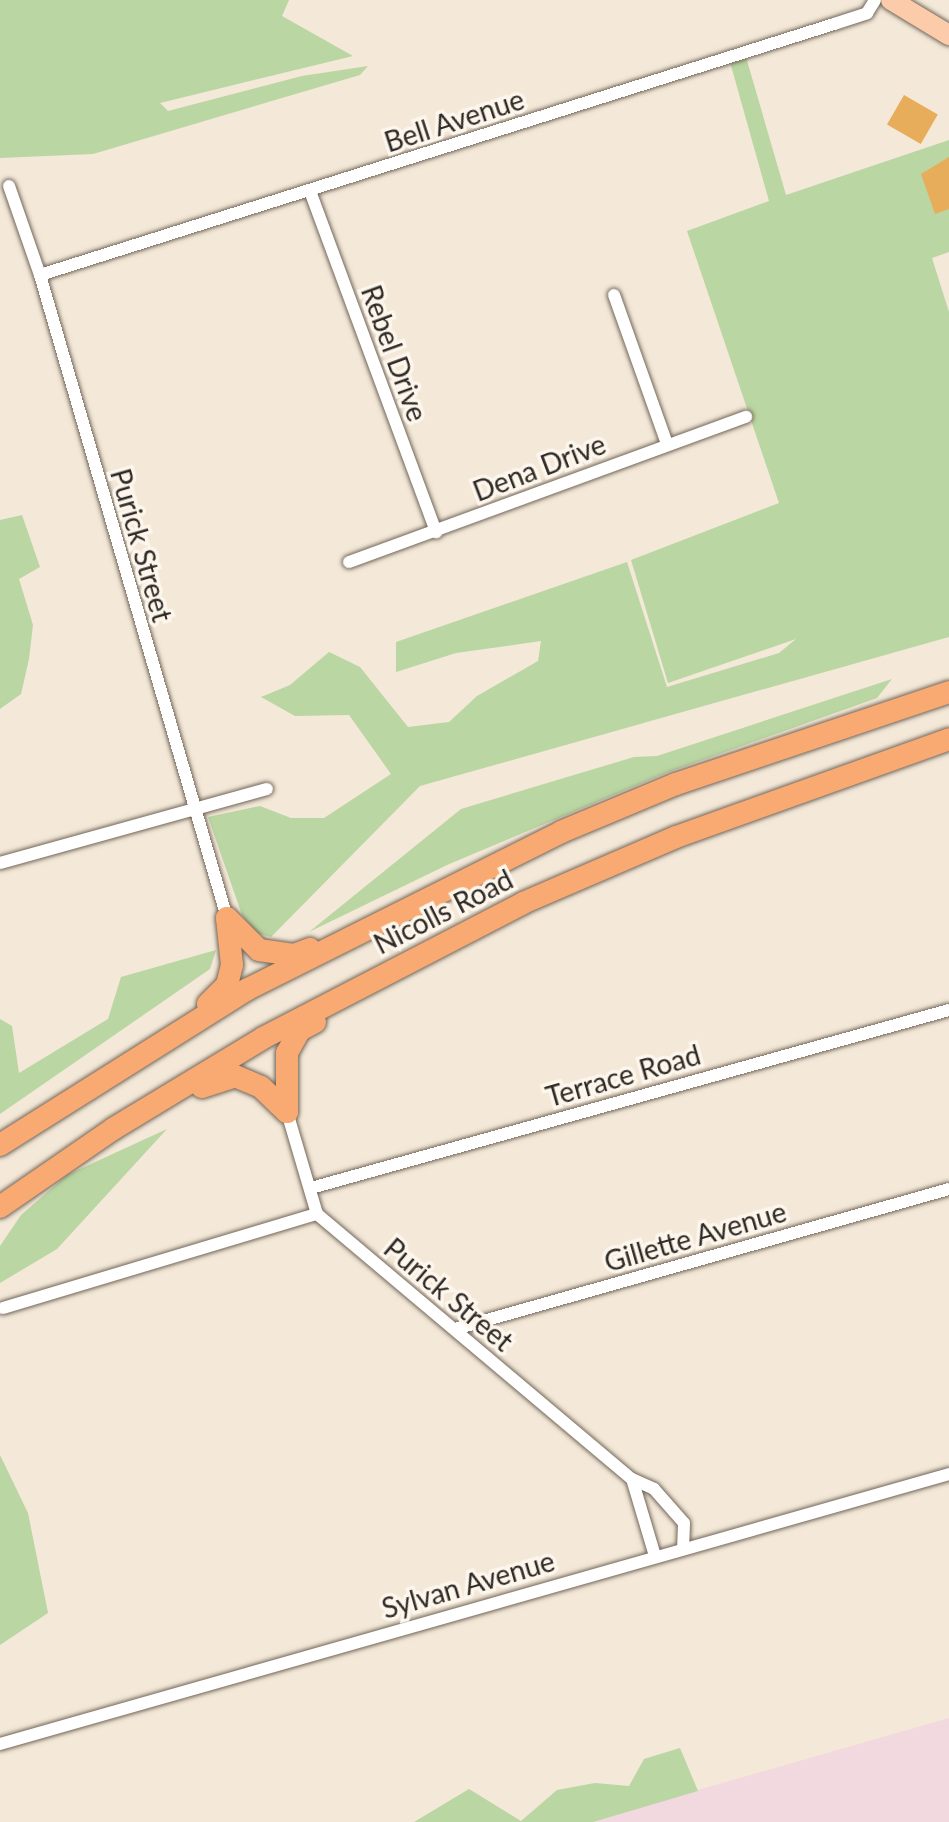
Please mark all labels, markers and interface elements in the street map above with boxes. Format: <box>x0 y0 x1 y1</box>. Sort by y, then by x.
street label: Bell Avenue <box>379 82 529 158</box>
street label: Rebel Drive <box>355 280 435 426</box>
street label: Dena Drive <box>468 426 610 508</box>
street label: Purick Street <box>104 465 180 625</box>
street label: Nicolls Road <box>368 862 518 960</box>
street label: Terrace Road <box>542 1037 704 1113</box>
street label: Gillette Avenue <box>600 1194 790 1278</box>
street label: Purick Street <box>378 1230 520 1358</box>
street label: Sylvan Avenue <box>377 1543 559 1625</box>

